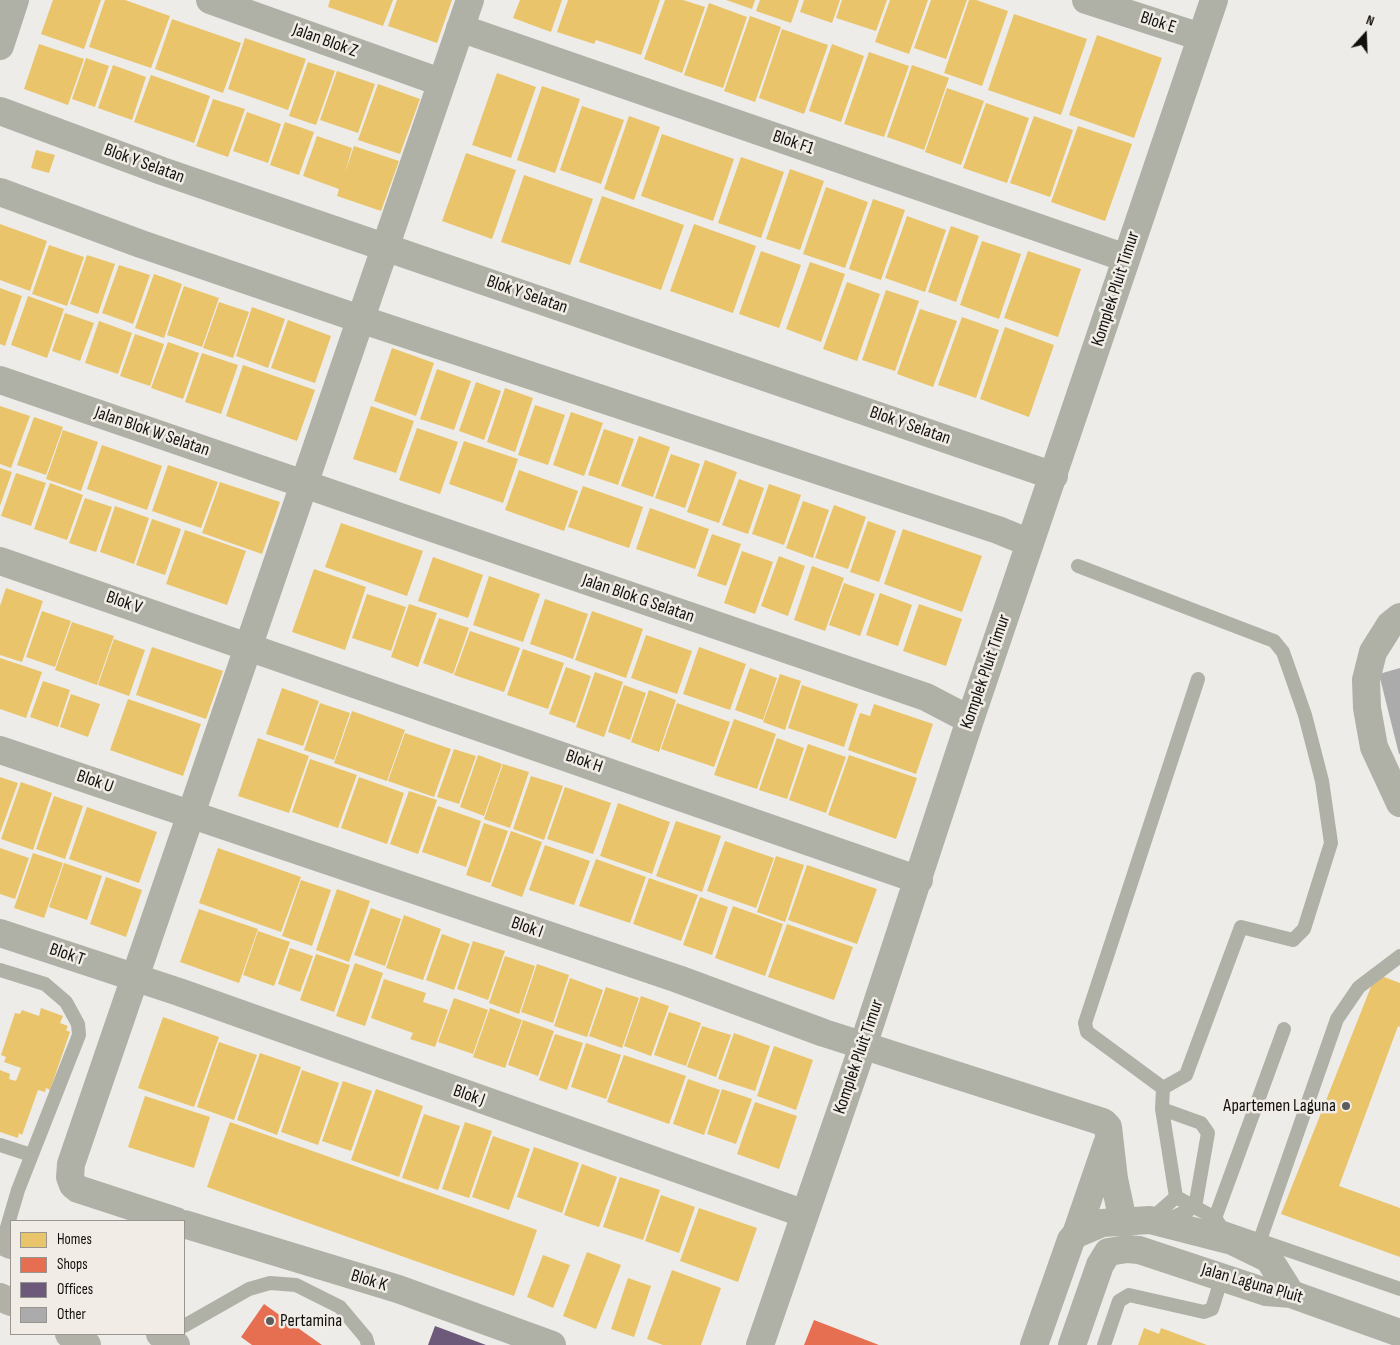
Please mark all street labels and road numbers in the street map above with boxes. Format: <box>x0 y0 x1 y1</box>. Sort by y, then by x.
street label: Blok E <box>1138 7 1178 39</box>
street label: Jalan Blok Z <box>290 19 360 63</box>
street label: Blok F1 <box>770 126 816 160</box>
street label: Blok Y Selatan <box>101 139 187 189</box>
street label: Komplek Pluit Timur <box>1087 229 1145 349</box>
street label: Blok Y Selatan <box>484 271 570 319</box>
street label: Jalan Blok W Selatan <box>92 402 212 462</box>
street label: Blok Y Selatan <box>867 402 953 450</box>
street label: Jalan Blok G Selatan <box>579 570 697 628</box>
street label: Blok V <box>103 587 145 619</box>
street label: Komplek Pluit Timur <box>956 612 1016 732</box>
street label: Blok H <box>563 746 605 778</box>
street label: Blok U <box>74 766 116 798</box>
street label: Blok I <box>508 913 546 943</box>
street label: Blok T <box>47 939 87 971</box>
street label: Komplek Pluit Timur <box>829 997 889 1117</box>
street label: Blok J <box>450 1081 488 1111</box>
street label: Jalan Laguna Pluit <box>1199 1259 1305 1309</box>
street label: Blok K <box>348 1265 390 1297</box>

